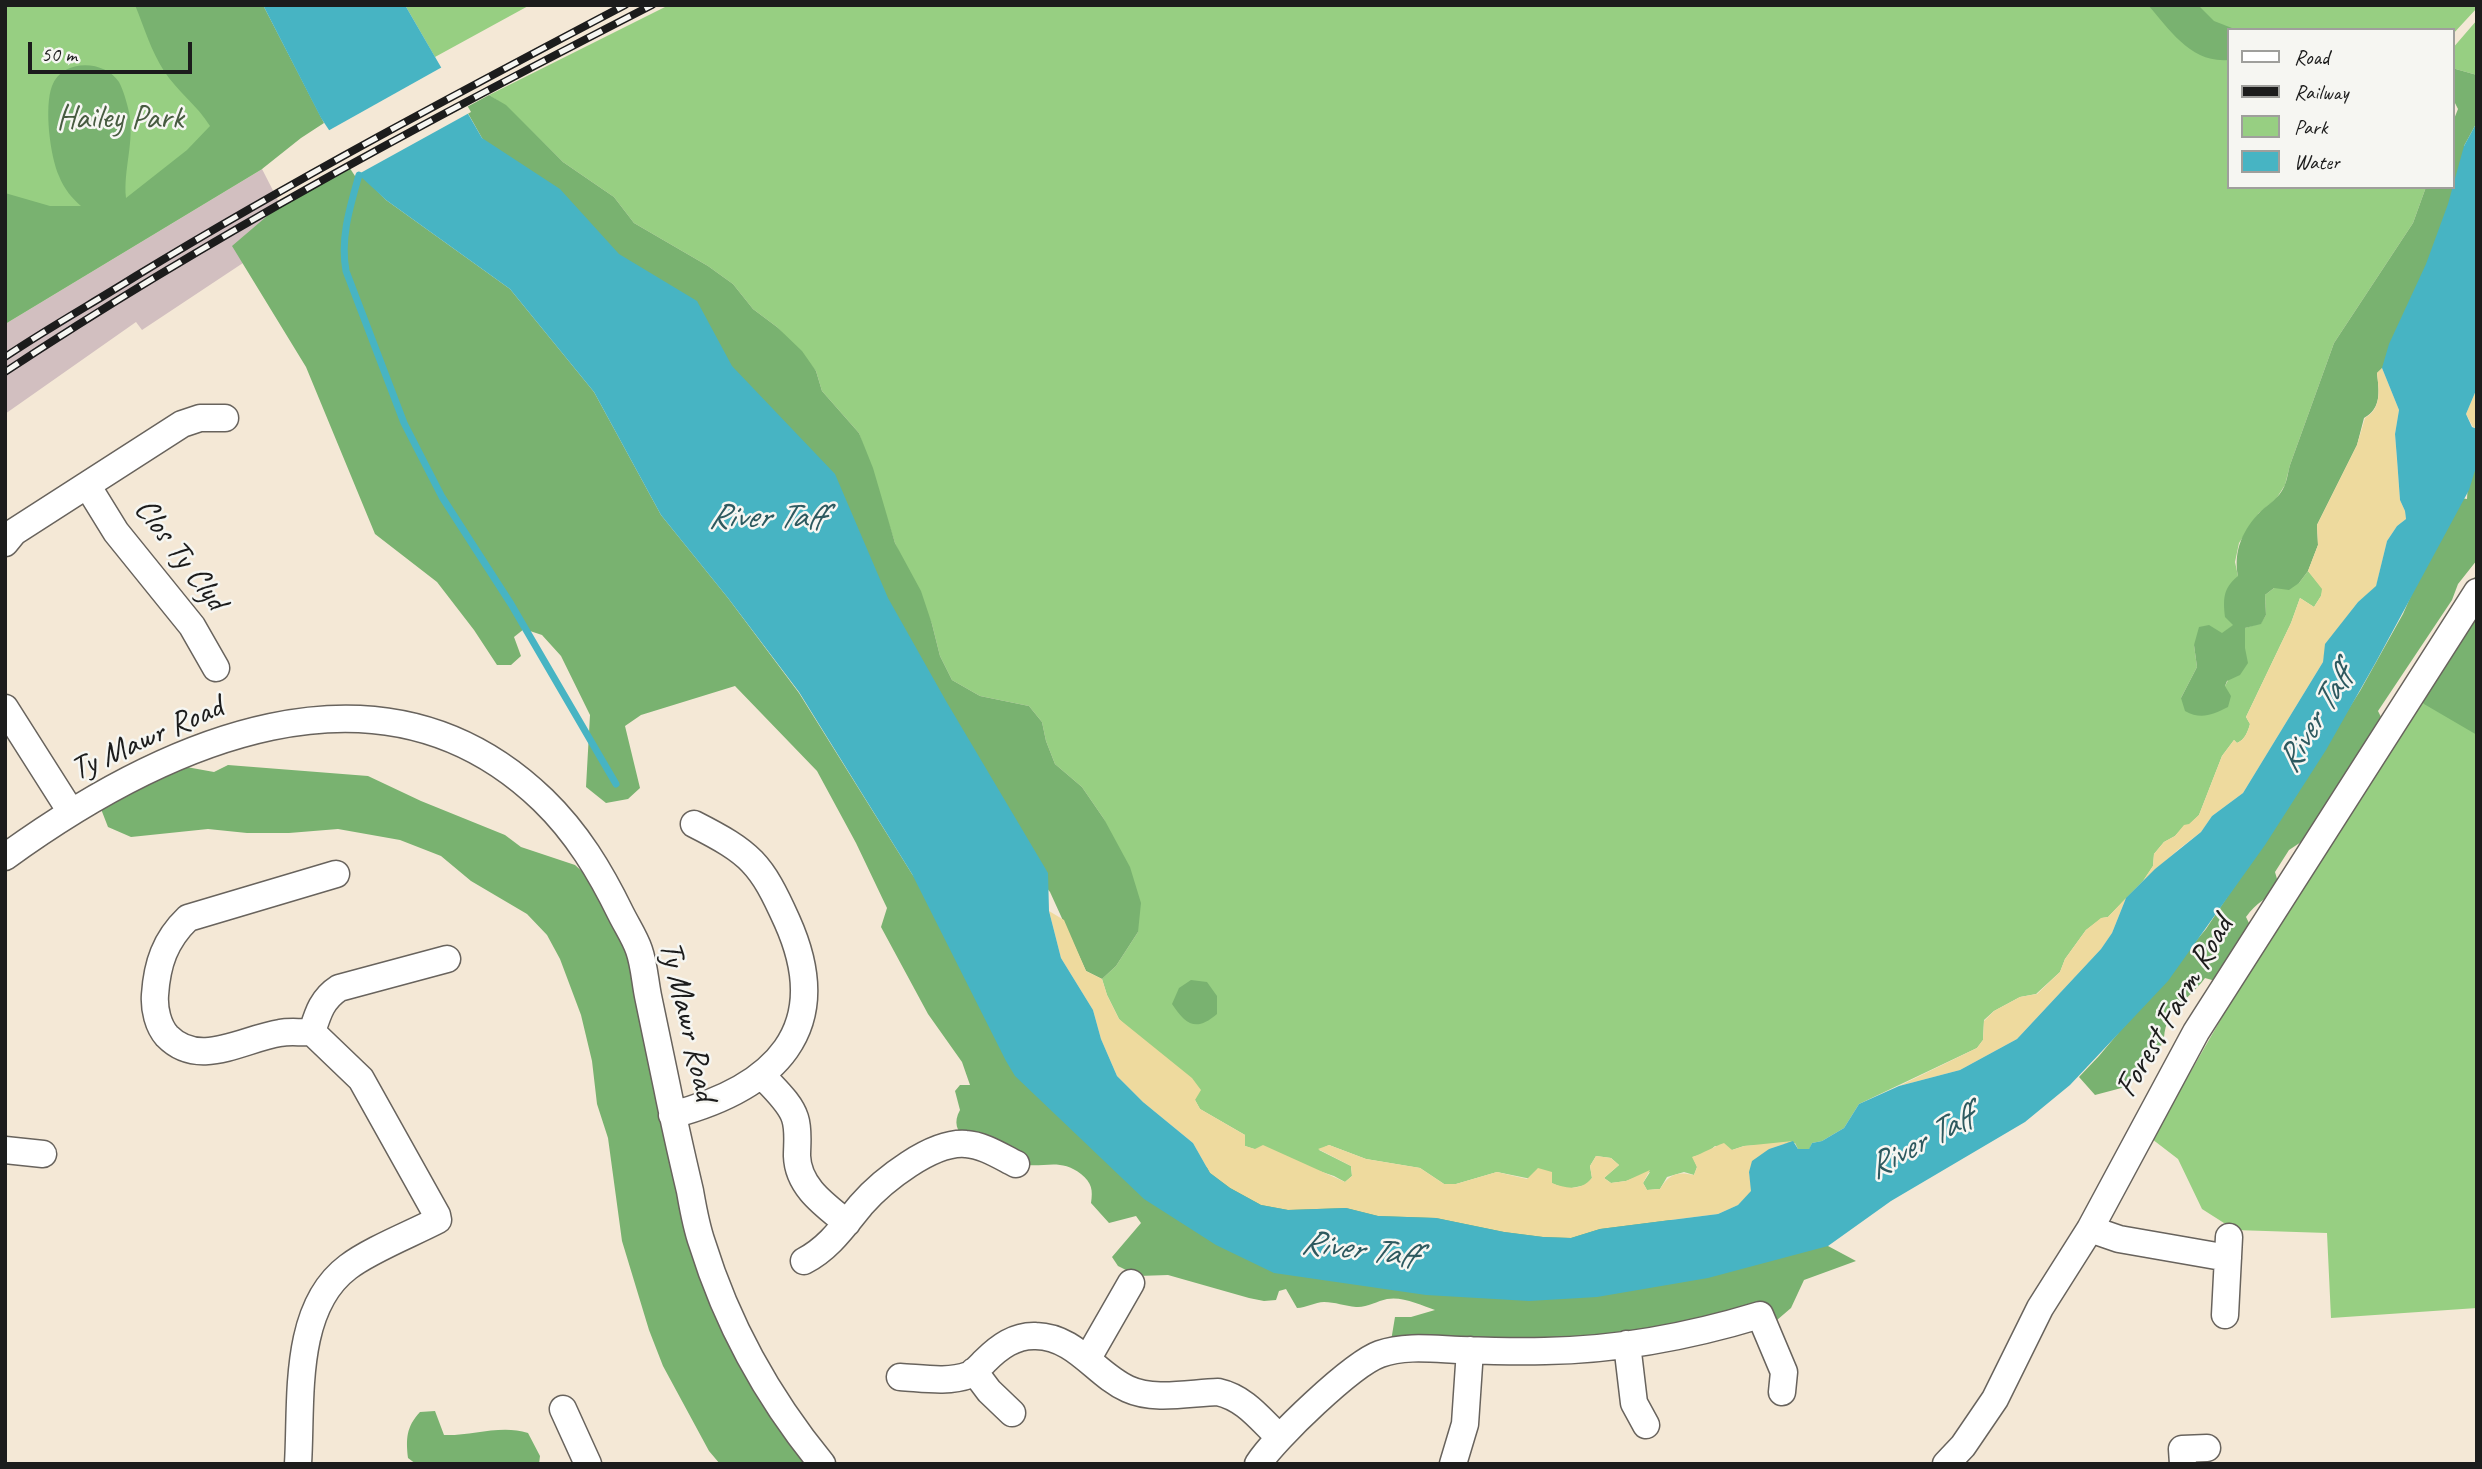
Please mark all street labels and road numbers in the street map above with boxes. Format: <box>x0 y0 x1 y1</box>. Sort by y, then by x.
street label: Clos Ty Clyd <box>125 491 235 619</box>
street label: Ty Mawr Road <box>65 688 229 790</box>
street label: Forest Farm Road <box>2107 909 2243 1105</box>
street label: Ty Mawr Road <box>649 937 725 1105</box>

